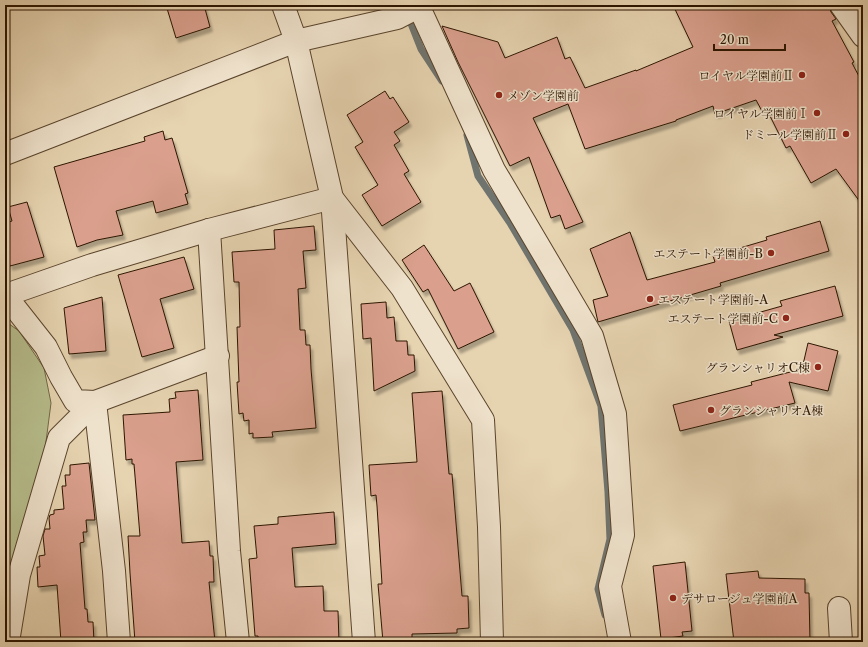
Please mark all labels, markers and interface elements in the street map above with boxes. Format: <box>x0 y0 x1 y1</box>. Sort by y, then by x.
scale bar <box>714 26 785 52</box>
text: 20 m <box>720 32 749 47</box>
place label: ロイヤル学園前Ⅱ <box>698 68 794 83</box>
marker: ロイヤル学園前Ⅱ <box>797 70 807 80</box>
place label: メゾン学園前 <box>507 88 579 103</box>
marker: メゾン学園前 <box>494 90 504 100</box>
place label: ロイヤル学園前Ⅰ <box>713 106 809 121</box>
marker: ロイヤル学園前Ⅰ <box>812 108 822 118</box>
place label: ドミール学園前Ⅱ <box>742 127 838 142</box>
marker: ドミール学園前Ⅱ <box>841 129 851 139</box>
place label: エステート学園前-B <box>653 246 763 261</box>
marker: エステート学園前-B <box>766 248 776 258</box>
place label: エステート学園前-A <box>658 292 769 307</box>
marker: エステート学園前-A <box>645 294 655 304</box>
place label: エステート学園前-C <box>668 311 778 326</box>
marker: エステート学園前-C <box>781 313 791 323</box>
place label: グランシャリオC棟 <box>705 360 810 375</box>
marker: グランシャリオC棟 <box>813 362 823 372</box>
place label: グランシャリオA棟 <box>719 403 823 418</box>
marker: グランシャリオA棟 <box>706 405 716 415</box>
place label: デサロージュ学園前A <box>681 591 799 606</box>
marker: デサロージュ学園前A <box>668 593 678 603</box>

